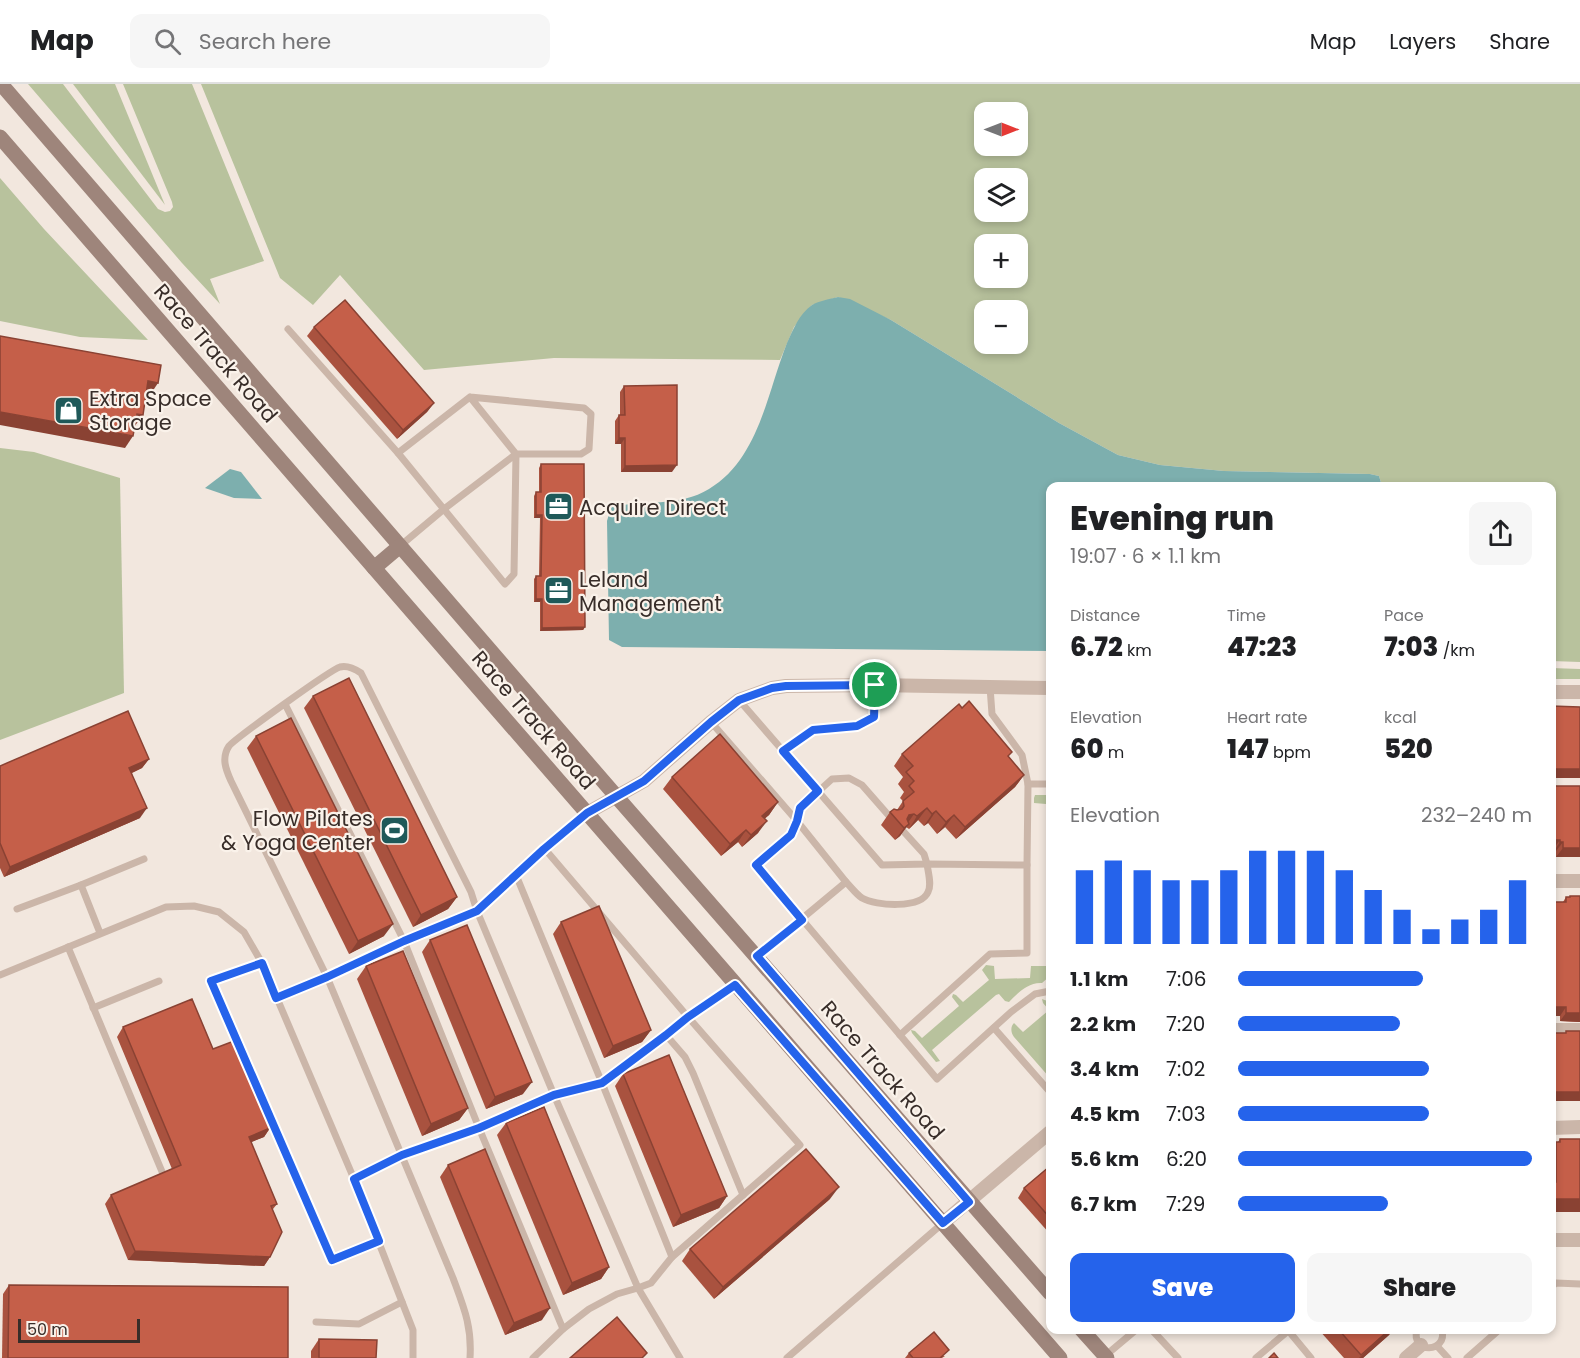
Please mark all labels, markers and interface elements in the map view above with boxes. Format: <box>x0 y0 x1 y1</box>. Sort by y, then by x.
search box <box>130 14 550 68</box>
text: Map <box>30 21 94 60</box>
icon: search <box>151 25 184 58</box>
text: Search here <box>199 26 331 57</box>
text: Map <box>1310 27 1356 56</box>
text: Layers <box>1389 27 1456 56</box>
text: Share <box>1489 27 1550 56</box>
north arrow <box>974 102 1028 156</box>
map controls <box>974 102 1028 354</box>
button: layers <box>974 168 1028 222</box>
button: + <box>974 234 1028 288</box>
street label: Race Track Road <box>147 277 285 429</box>
button: − <box>974 300 1028 354</box>
place label: Extra Space Storage <box>89 384 212 437</box>
shop icon: Extra Space Storage <box>52 394 84 426</box>
office icon: Acquire Direct <box>542 491 574 523</box>
place label: Acquire Direct <box>579 493 726 522</box>
text: Evening run <box>1070 495 1274 542</box>
button: share <box>1469 502 1532 565</box>
text: 19:07 · 6 × 1.1 km <box>1070 542 1221 570</box>
place label: Leland Management <box>579 565 722 618</box>
office icon: Leland Management <box>542 575 574 607</box>
text: Distance <box>1070 604 1140 627</box>
text: Time <box>1227 604 1266 627</box>
text: Pace <box>1384 604 1424 627</box>
text: 6.72 <box>1070 629 1123 665</box>
text: 47:23 <box>1227 629 1297 665</box>
text: 7:03 <box>1384 629 1438 665</box>
text: km <box>1123 639 1152 662</box>
text: /km <box>1438 639 1475 662</box>
street label: Race Track Road <box>465 644 603 796</box>
pin <box>849 659 900 710</box>
icon: arrive <box>858 668 891 701</box>
text: Elevation <box>1070 706 1142 729</box>
text: Heart rate <box>1227 706 1307 729</box>
text: kcal <box>1384 706 1417 729</box>
text: 60 <box>1070 731 1104 767</box>
text: 147 <box>1227 731 1269 767</box>
text: 520 <box>1384 731 1433 767</box>
text: m <box>1104 741 1124 764</box>
text: bpm <box>1269 741 1311 764</box>
text: Elevation <box>1070 801 1160 829</box>
text: 232–240 m <box>1421 801 1532 829</box>
place label: Flow Pilates & Yoga Center <box>221 804 373 857</box>
sports icon: Flow Pilates & Yoga Center <box>378 814 410 846</box>
text: 1.1 km <box>1070 965 1128 993</box>
text: 7:06 <box>1166 965 1206 993</box>
street label: Race Track Road <box>814 994 952 1146</box>
text: 2.2 km <box>1070 1010 1136 1038</box>
text: 7:20 <box>1166 1010 1205 1038</box>
text: 3.4 km <box>1070 1055 1139 1083</box>
text: 7:02 <box>1166 1055 1205 1083</box>
text: 4.5 km <box>1070 1100 1140 1128</box>
text: 7:03 <box>1166 1100 1206 1128</box>
text: 5.6 km <box>1070 1145 1139 1173</box>
text: 6:20 <box>1166 1145 1207 1173</box>
text: 6.7 km <box>1070 1190 1137 1218</box>
text: 7:29 <box>1166 1190 1205 1218</box>
button: Save <box>1070 1253 1295 1322</box>
button: Share <box>1307 1253 1532 1322</box>
scale bar <box>18 1316 140 1344</box>
text: 50 m <box>27 1318 68 1341</box>

